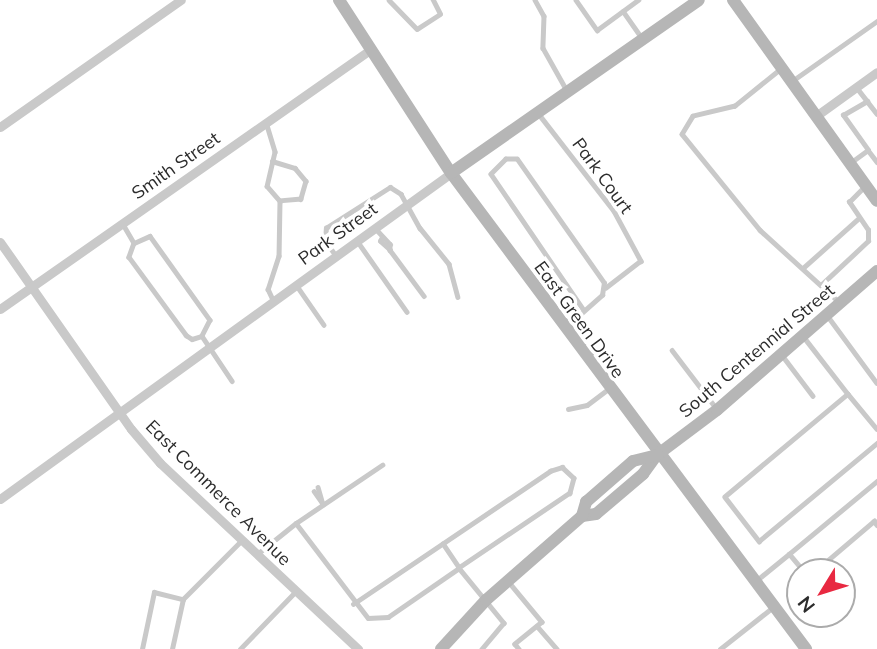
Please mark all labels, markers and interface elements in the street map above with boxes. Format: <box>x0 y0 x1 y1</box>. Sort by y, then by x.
street label: Smith Street <box>128 128 224 204</box>
street label: Park Court <box>567 134 637 218</box>
street label: Park Street <box>294 198 382 270</box>
street label: East Green Drive <box>529 257 629 383</box>
street label: South Centennial Street <box>675 280 839 422</box>
street label: East Commerce Avenue <box>141 416 295 570</box>
north arrow <box>786 558 856 628</box>
text: N <box>792 592 820 618</box>

